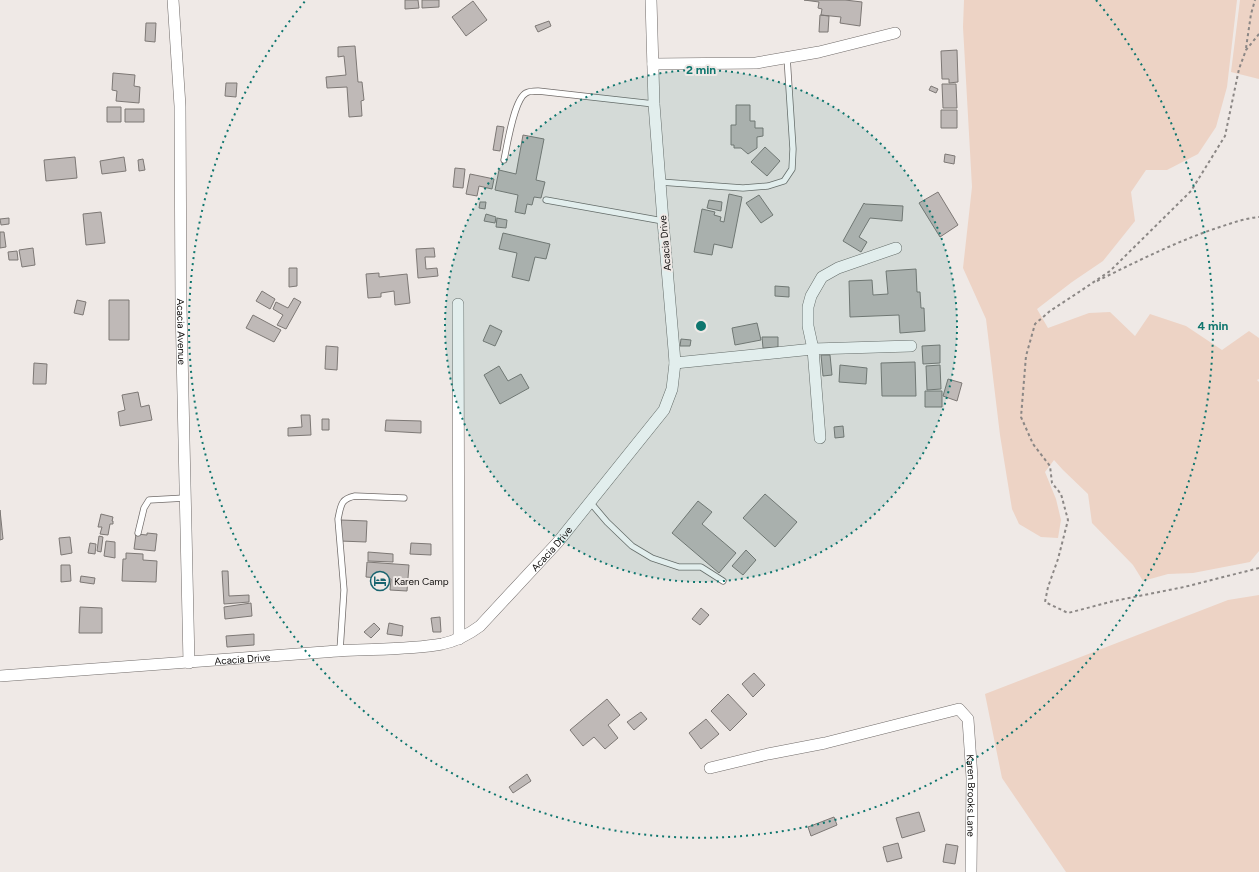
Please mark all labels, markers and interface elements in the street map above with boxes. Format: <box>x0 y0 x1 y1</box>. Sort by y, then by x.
text: 2 min <box>686 63 716 77</box>
street label: Acacia Drive <box>656 214 674 271</box>
street label: Acacia Avenue <box>174 298 189 366</box>
centre of rings <box>694 319 708 333</box>
text: 4 min <box>1198 319 1229 333</box>
street label: Acacia Drive <box>528 523 575 574</box>
hotel icon: Karen Camp <box>369 570 391 592</box>
place label: Karen Camp <box>394 575 449 588</box>
street label: Acacia Drive <box>214 650 271 667</box>
street label: Karen Brooks Lane <box>964 754 979 837</box>

